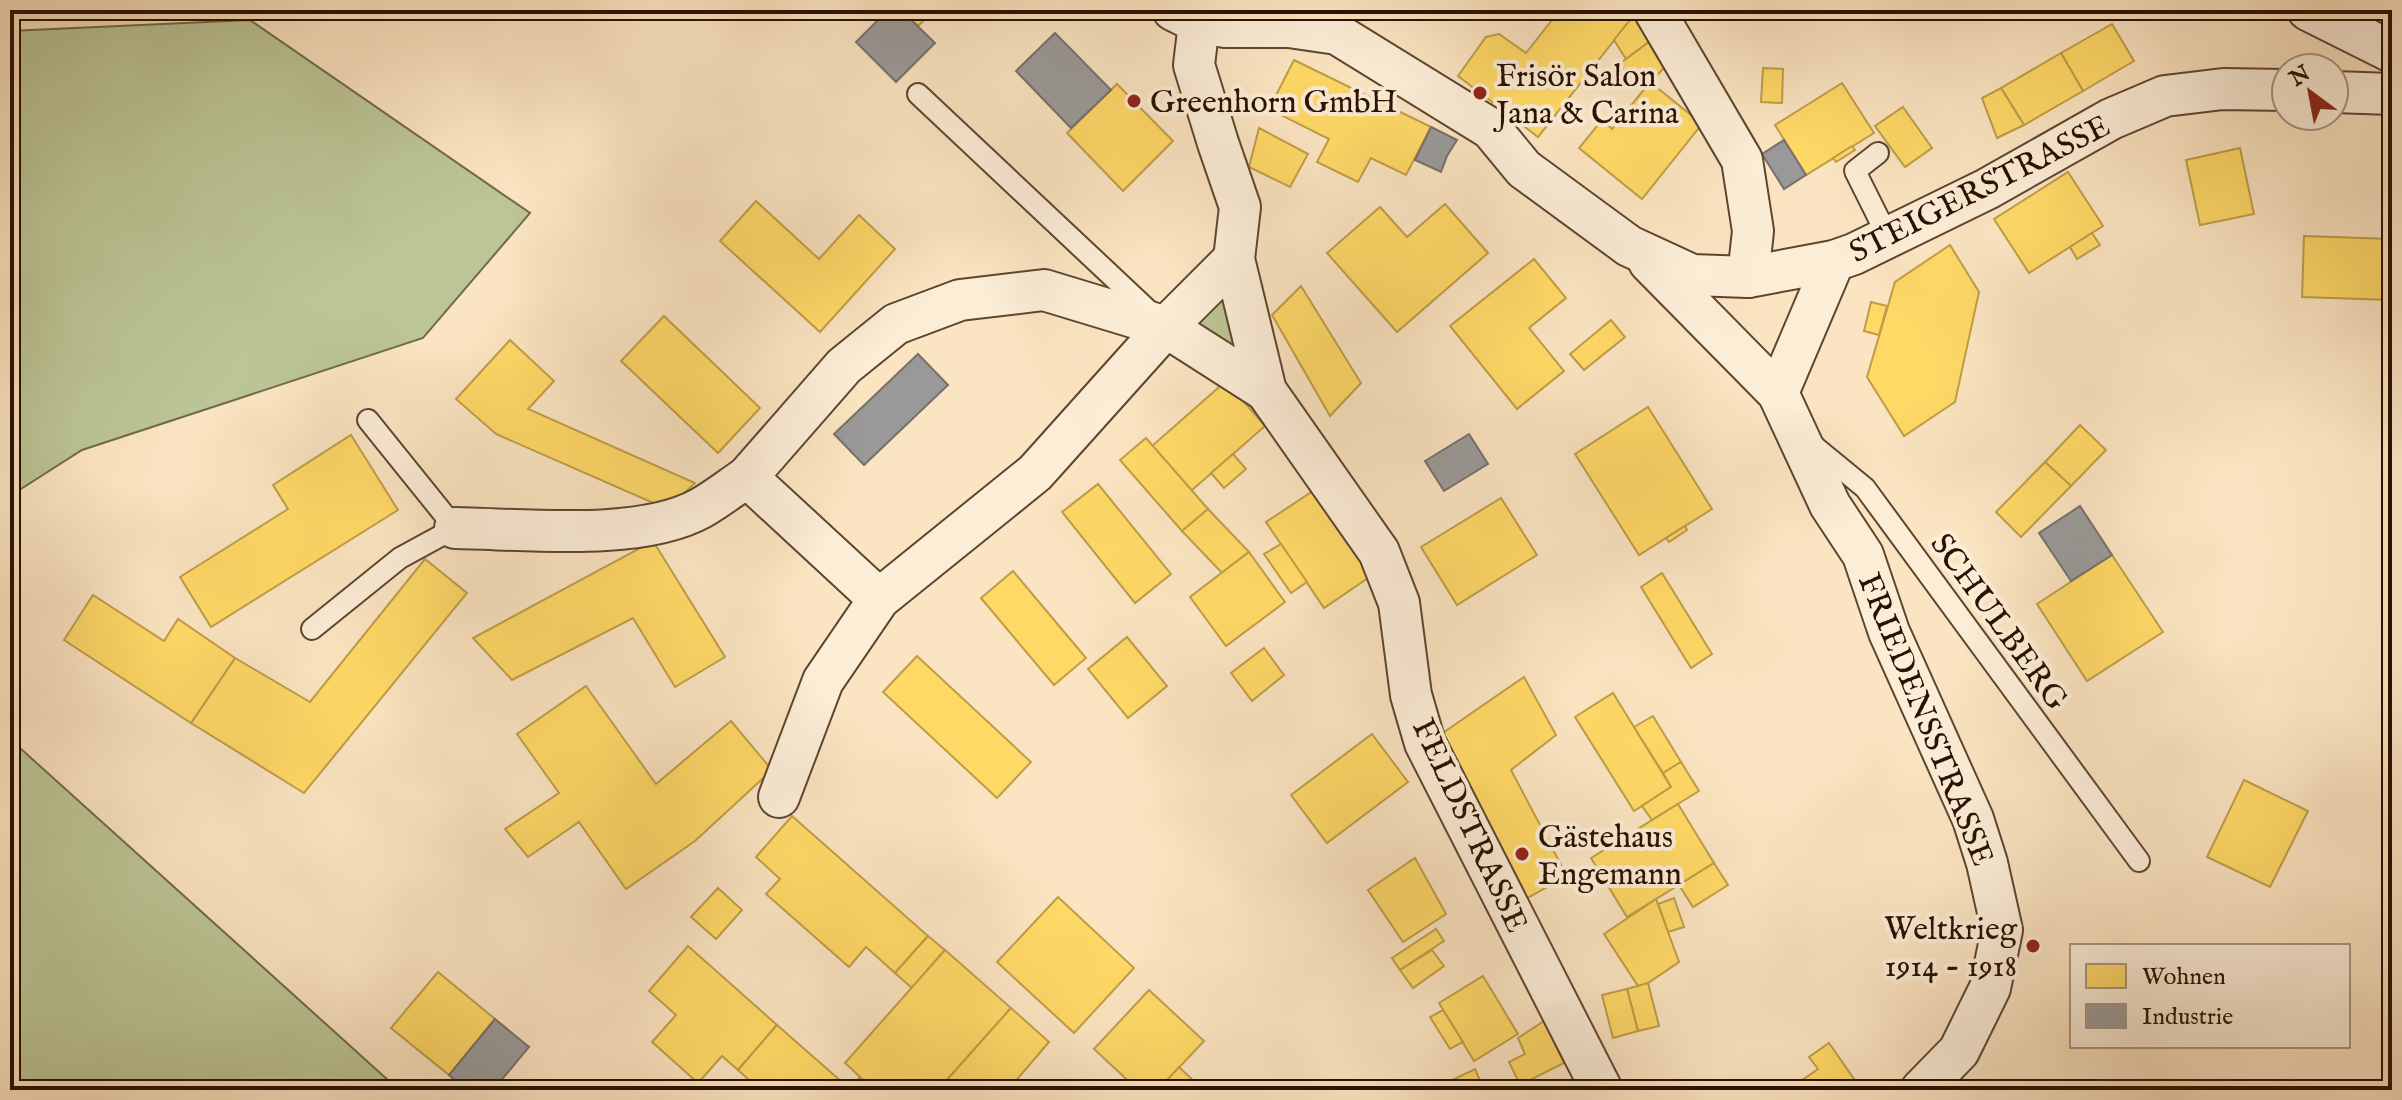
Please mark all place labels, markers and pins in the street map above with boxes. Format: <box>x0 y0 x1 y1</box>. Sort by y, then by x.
place label: Frisör Salon Jana & Carina <box>1493 57 1679 135</box>
place label: Greenhorn GmbH <box>1150 83 1398 124</box>
marker: Frisör Salon Jana & Carina <box>1471 84 1489 102</box>
marker: Greenhorn GmbH <box>1125 92 1143 110</box>
place label: Gästehaus Engemann <box>1538 818 1682 896</box>
marker: Gästehaus Engemann <box>1513 845 1531 863</box>
place label: Weltkrieg 1914 - 1918 <box>1884 910 2018 988</box>
marker: Weltkrieg 1914 - 1918 <box>2024 937 2042 955</box>

